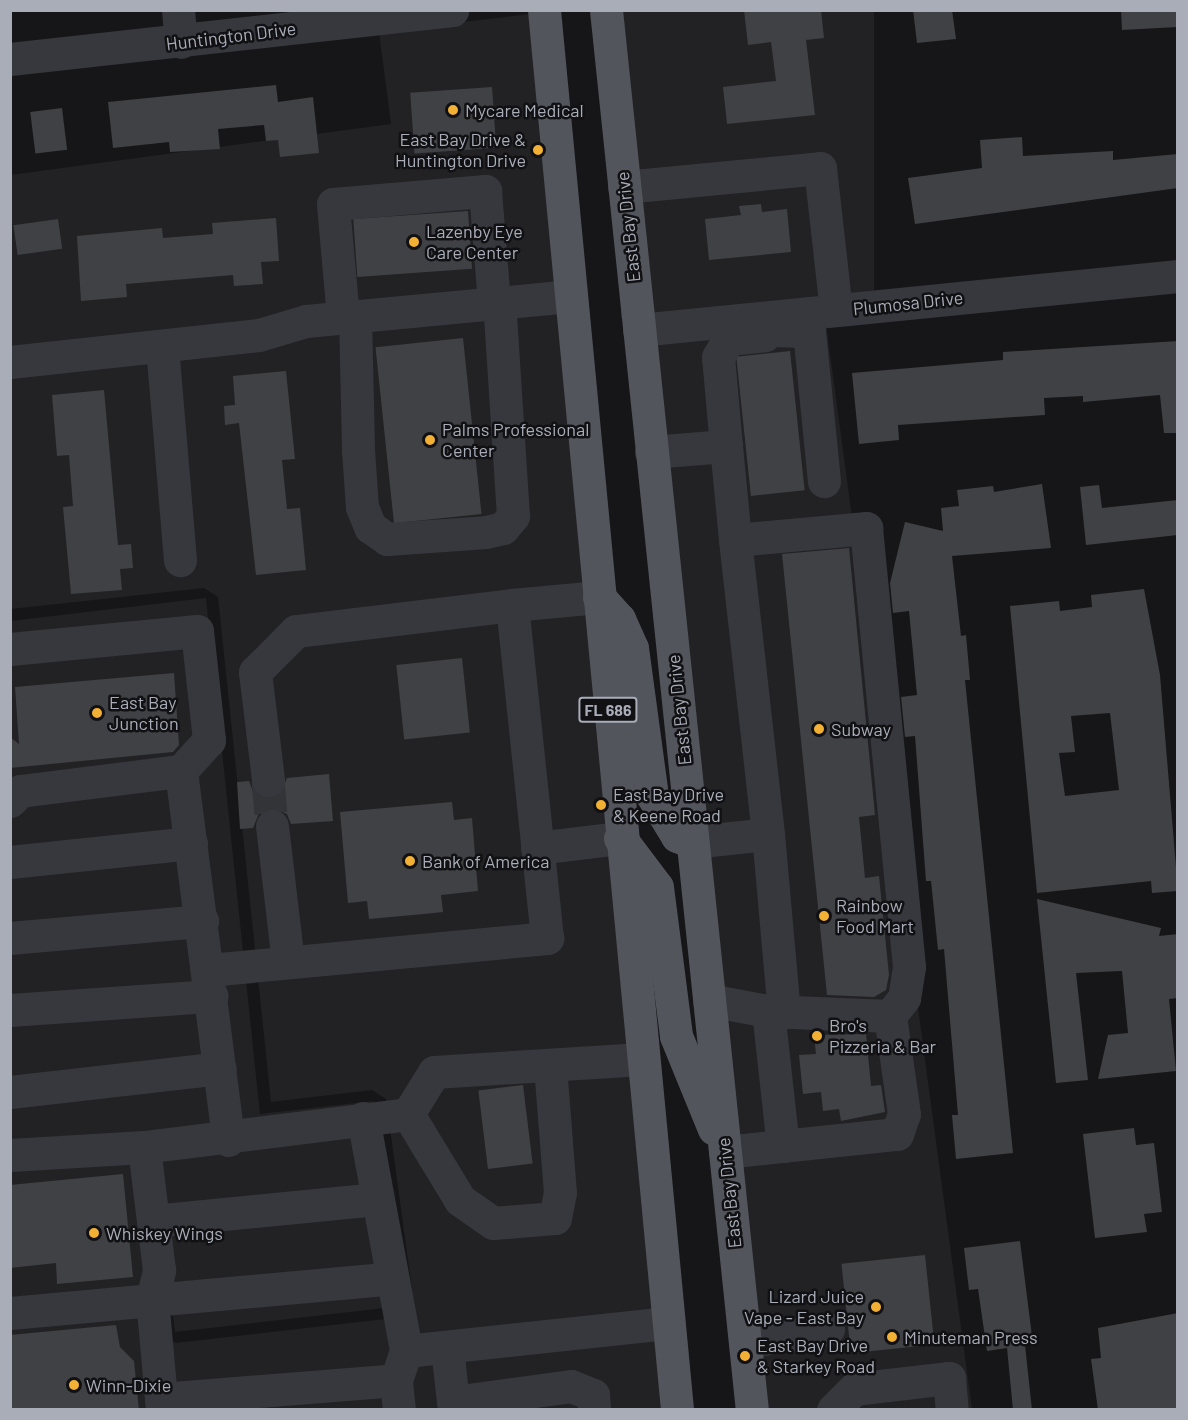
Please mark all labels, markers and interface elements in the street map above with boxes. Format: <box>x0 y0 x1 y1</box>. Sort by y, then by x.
street label: Huntington Drive <box>165 17 297 55</box>
place label: Mycare Medical <box>465 99 584 121</box>
marker: Mycare Medical <box>446 103 460 117</box>
place label: East Bay Drive & Huntington Drive <box>395 129 526 172</box>
marker: East Bay Drive & Huntington Drive <box>531 143 545 157</box>
street label: East Bay Drive <box>611 171 645 283</box>
place label: Lazenby Eye Care Center <box>426 221 523 264</box>
marker: Lazenby Eye Care Center <box>407 235 421 249</box>
street label: Plumosa Drive <box>852 286 964 320</box>
place label: Palms Professional Center <box>442 419 589 462</box>
marker: Palms Professional Center <box>423 433 437 447</box>
street label: East Bay Drive <box>662 654 696 766</box>
place label: East Bay Junction <box>109 692 179 734</box>
road number: FL 686 <box>578 697 638 723</box>
marker: East Bay Junction <box>90 706 104 720</box>
place label: Subway <box>831 718 891 740</box>
marker: Subway <box>812 722 826 736</box>
place label: East Bay Drive & Keene Road <box>613 784 724 826</box>
marker: East Bay Drive & Keene Road <box>594 798 608 812</box>
place label: Bank of America <box>422 850 549 872</box>
marker: Bank of America <box>403 854 417 868</box>
place label: Rainbow Food Mart <box>836 895 914 938</box>
marker: Rainbow Food Mart <box>817 909 831 923</box>
place label: Bro's Pizzeria & Bar <box>829 1015 936 1058</box>
marker: Bro's Pizzeria & Bar <box>810 1029 824 1043</box>
street label: East Bay Drive <box>712 1137 746 1249</box>
place label: Whiskey Wings <box>106 1222 223 1244</box>
marker: Whiskey Wings <box>87 1226 101 1240</box>
place label: Lizard Juice Vape - East Bay <box>744 1286 864 1328</box>
marker: Lizard Juice Vape - East Bay <box>869 1300 883 1314</box>
place label: Minuteman Press <box>904 1326 1038 1348</box>
marker: Minuteman Press <box>885 1330 899 1344</box>
place label: East Bay Drive & Starkey Road <box>757 1335 875 1378</box>
marker: East Bay Drive & Starkey Road <box>738 1349 752 1363</box>
place label: Winn-Dixie <box>86 1374 171 1396</box>
marker: Winn-Dixie <box>67 1378 81 1392</box>

